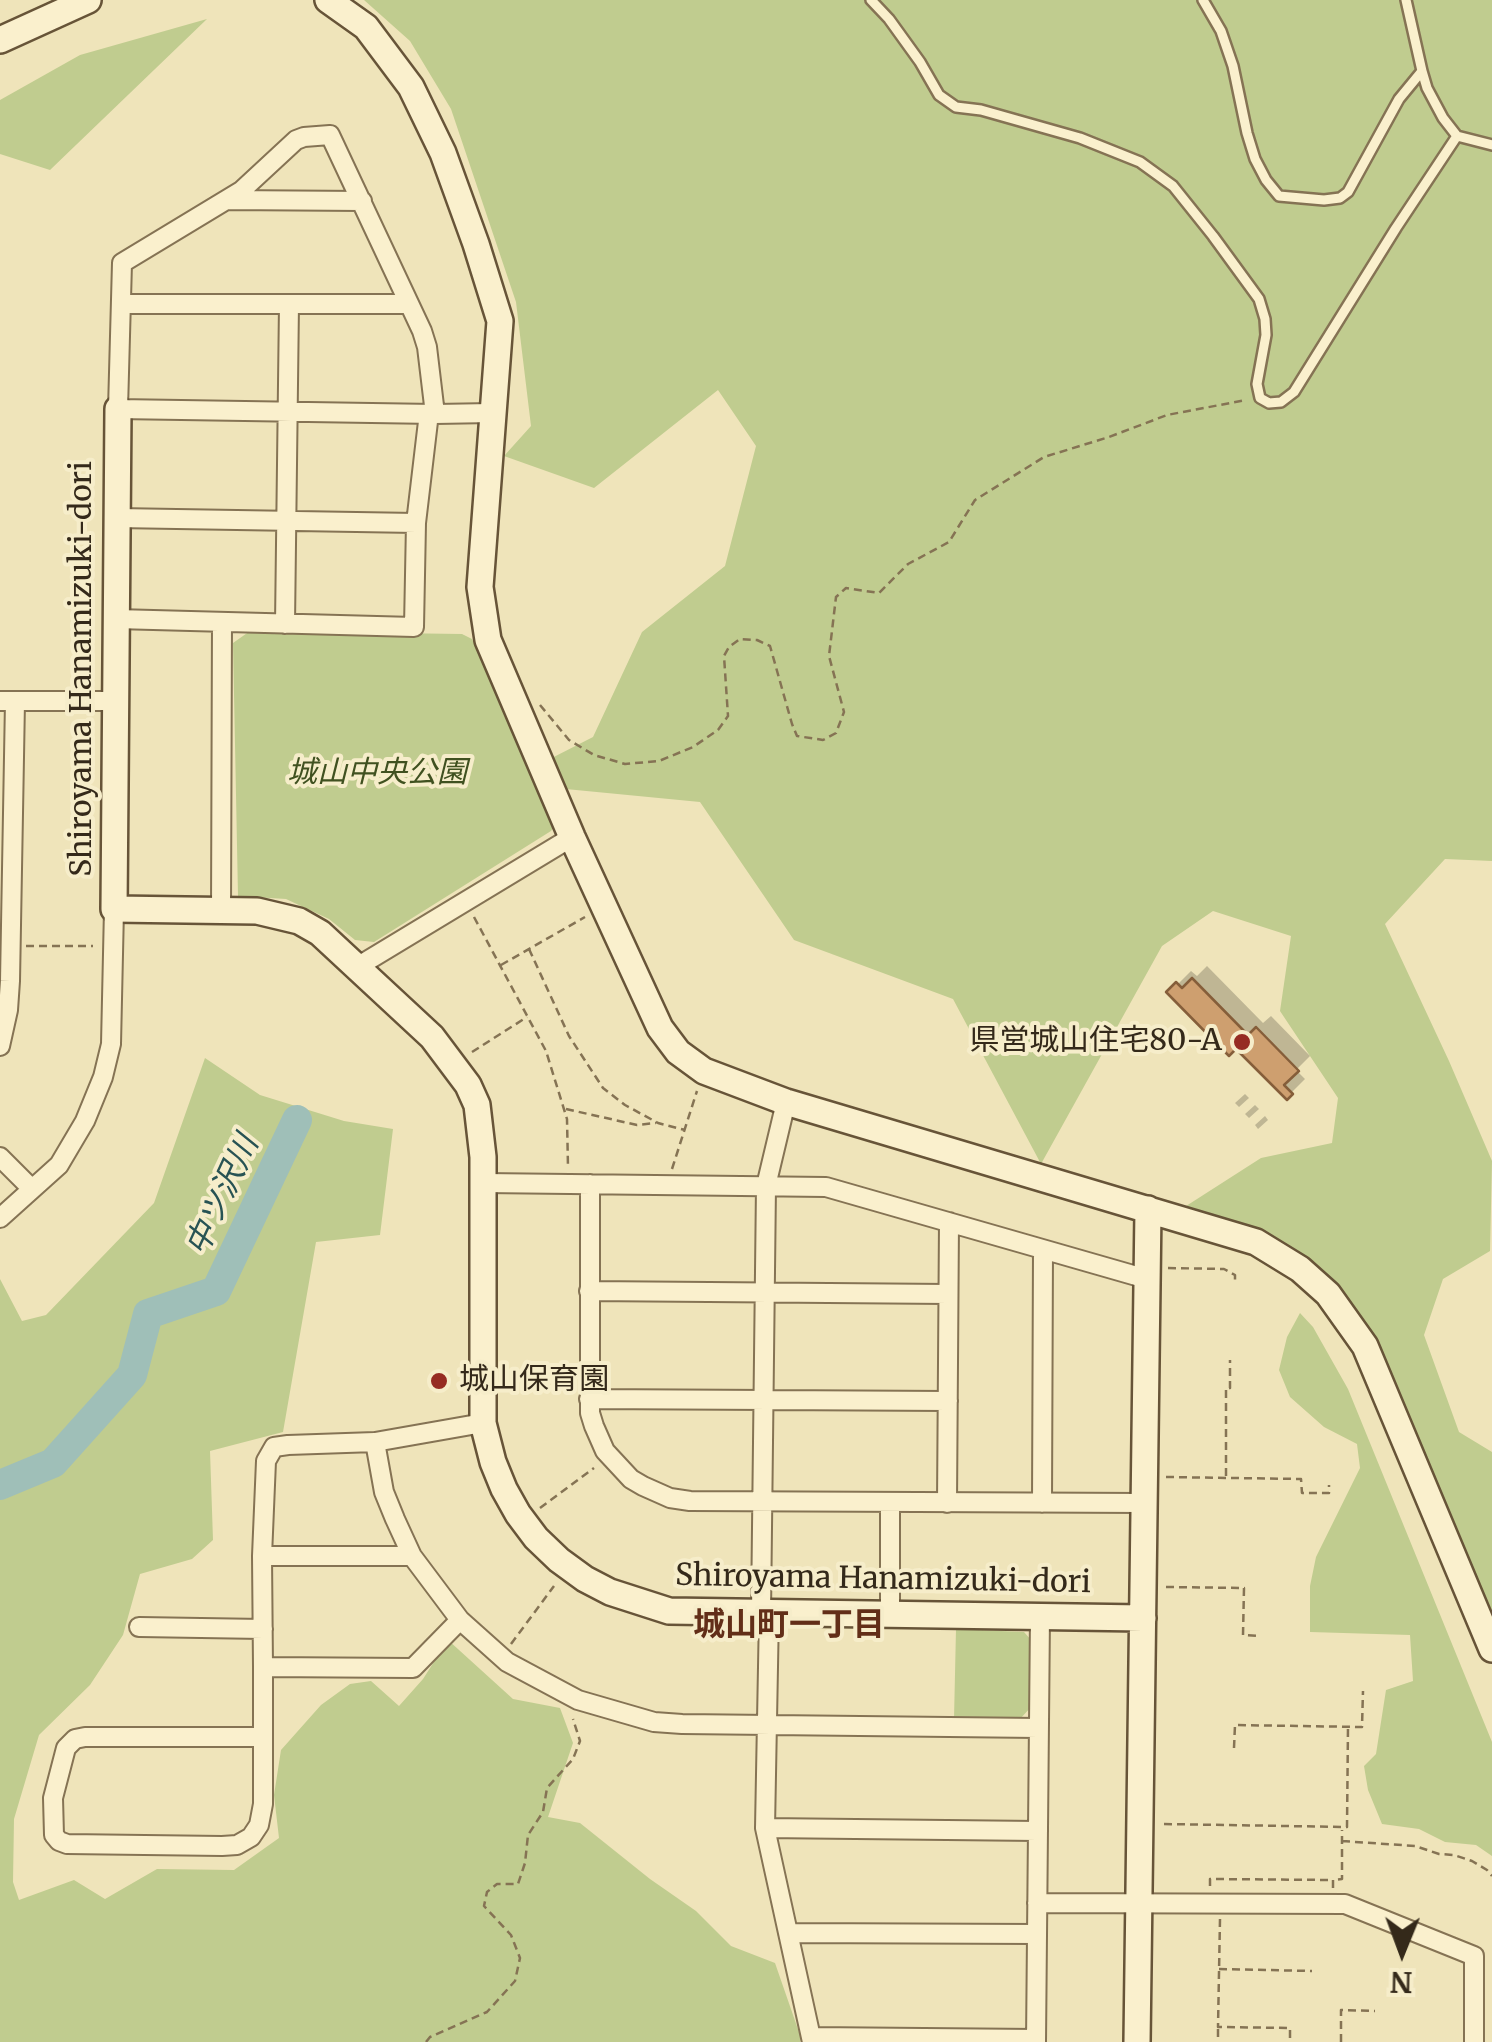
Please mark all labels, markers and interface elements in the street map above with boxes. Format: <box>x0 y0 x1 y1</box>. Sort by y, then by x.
street label: Shiroyama Hanamizuki-dori <box>65 461 101 877</box>
park label: 城山中央公園 <box>287 756 467 792</box>
place label: 県営城山住宅80-A <box>969 1024 1222 1060</box>
marker: 県営城山住宅80-A <box>1231 1031 1253 1053</box>
water label: 中ツ沢川 <box>179 1130 267 1262</box>
place label: 城山保育園 <box>459 1363 609 1399</box>
marker: 城山保育園 <box>428 1370 450 1392</box>
street label: Shiroyama Hanamizuki-dori <box>675 1558 1091 1602</box>
district label: 城山町一丁目 <box>693 1607 885 1645</box>
north arrow <box>1352 1902 1452 2002</box>
text: N <box>1390 1964 1413 2000</box>

